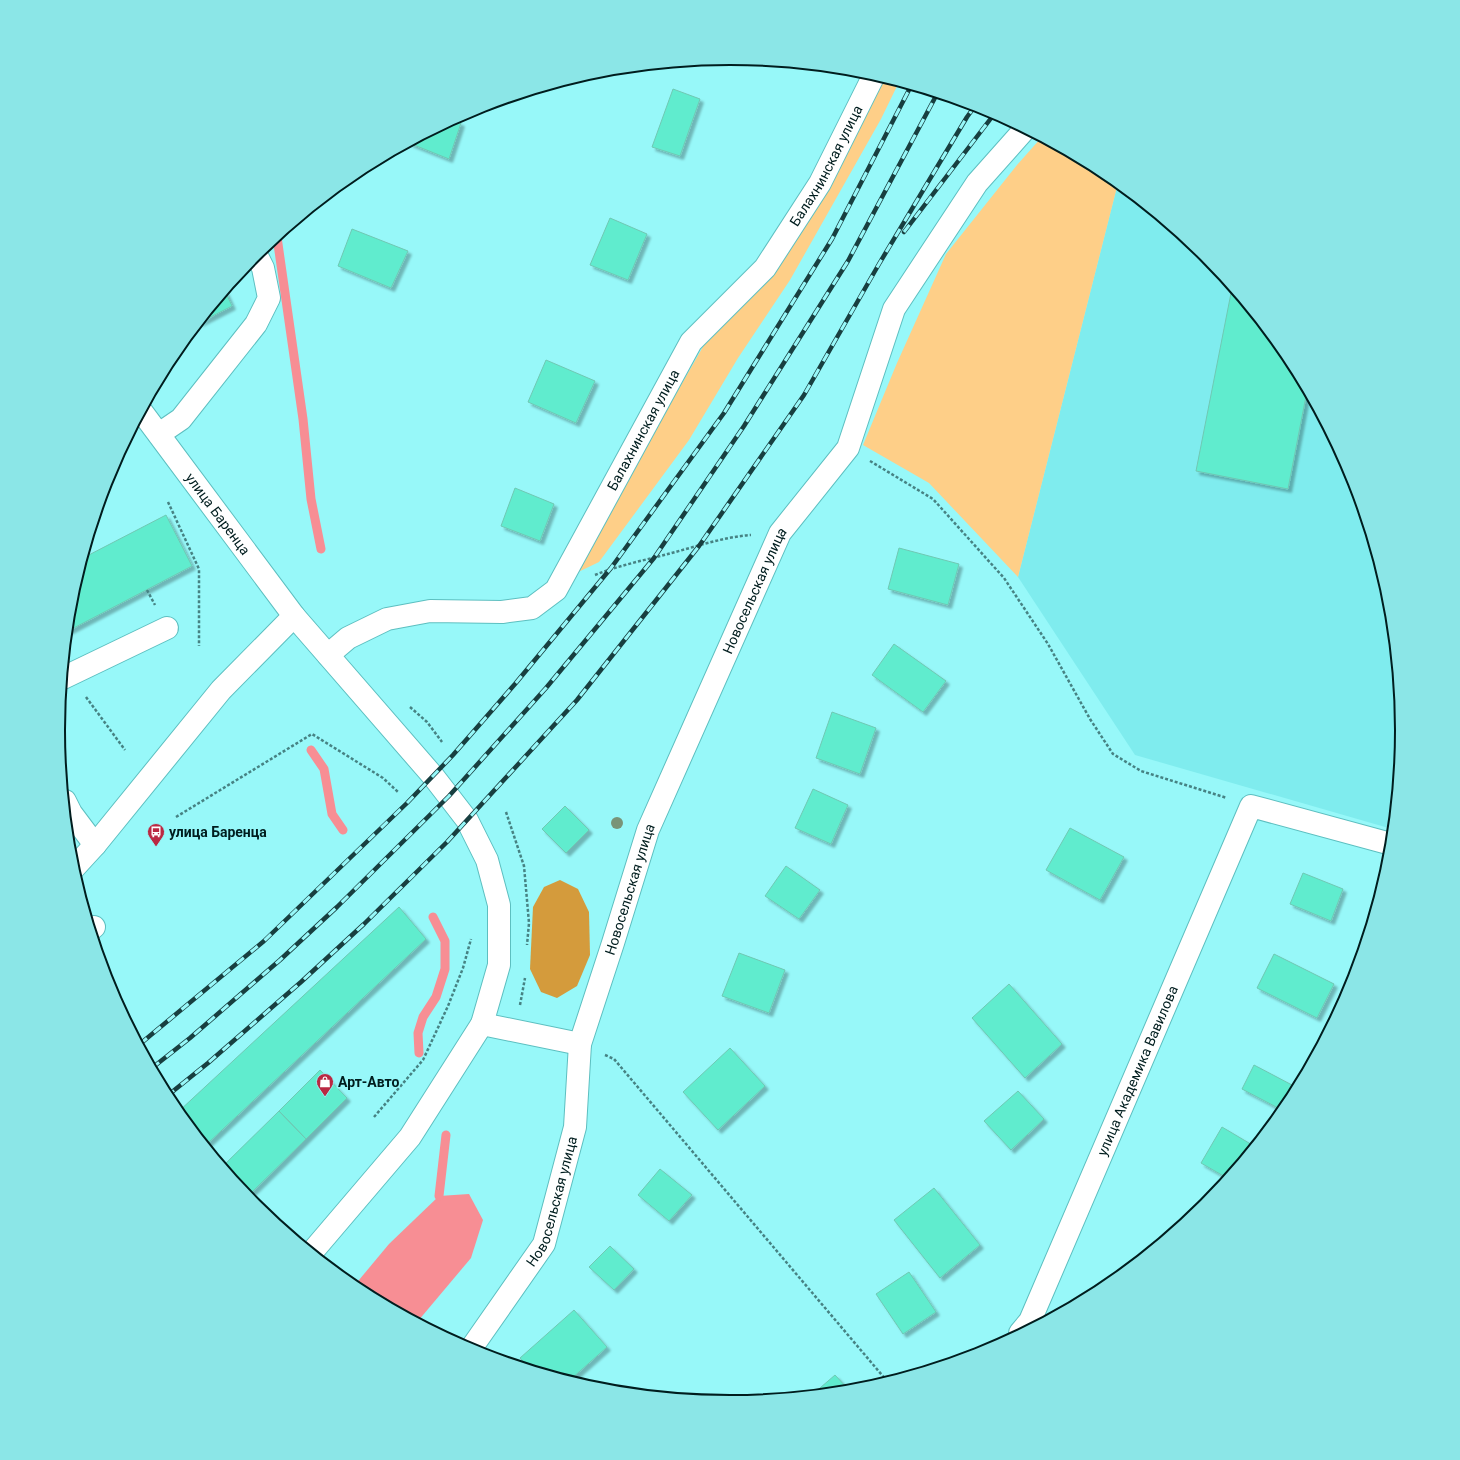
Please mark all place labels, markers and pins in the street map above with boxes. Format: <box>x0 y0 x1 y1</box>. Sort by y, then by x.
bus stop icon: улица Баренца <box>146 822 166 847</box>
place label: улица Баренца <box>169 824 267 840</box>
shop icon: Арт-Авто <box>315 1072 335 1097</box>
place label: Арт-Авто <box>338 1074 399 1090</box>

